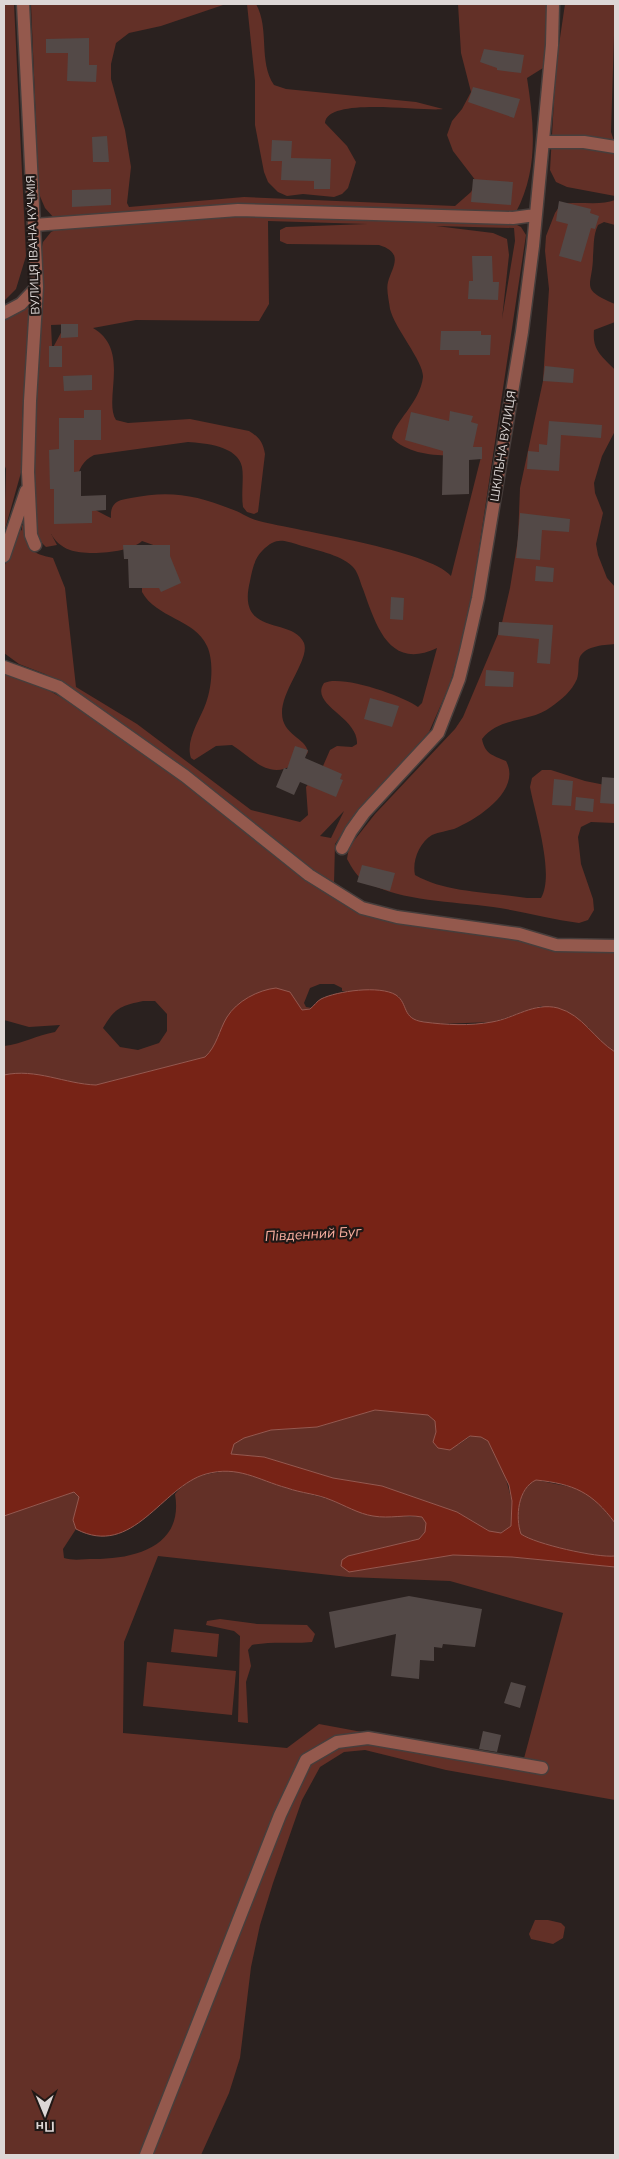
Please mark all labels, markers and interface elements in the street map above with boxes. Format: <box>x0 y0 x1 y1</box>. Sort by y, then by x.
street label: ВУЛИЦЯ ІВАНА КУЧМІЯ <box>23 175 43 315</box>
street label: ШКІЛЬНА ВУЛИЦЯ <box>486 389 520 503</box>
water label: Південний Буг <box>264 1222 363 1246</box>
north arrow <box>20 2089 70 2139</box>
text: Пн <box>35 2117 55 2136</box>

